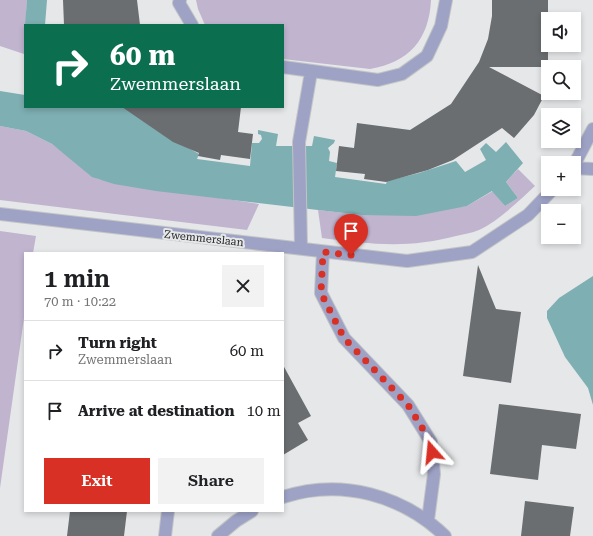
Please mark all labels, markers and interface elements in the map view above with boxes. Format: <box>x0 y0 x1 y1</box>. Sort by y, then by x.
map controls <box>541 12 581 244</box>
button: sound <box>541 12 581 52</box>
text: 60 m <box>110 39 175 72</box>
icon: right <box>44 40 96 92</box>
button: search <box>541 60 581 100</box>
text: Zwemmerslaan <box>110 73 241 94</box>
button: layers <box>541 108 581 148</box>
button: + <box>541 156 581 196</box>
button: − <box>541 204 581 244</box>
pin <box>334 214 368 255</box>
icon: arrive <box>340 220 362 242</box>
street label: Zwemmerslaan <box>164 228 244 249</box>
text: 1 min <box>44 265 110 293</box>
button: close <box>222 265 264 307</box>
text: 70 m · 10:22 <box>44 294 116 309</box>
text: Turn right <box>78 334 157 352</box>
icon: right <box>44 340 66 362</box>
text: 60 m <box>230 342 264 360</box>
text: Zwemmerslaan <box>78 352 172 367</box>
icon: arrive <box>44 400 66 422</box>
text: Arrive at destination <box>78 402 234 420</box>
text: 10 m <box>246 402 281 420</box>
position arrow <box>411 431 453 473</box>
button: Exit <box>44 458 150 504</box>
button: Share <box>158 458 264 504</box>

